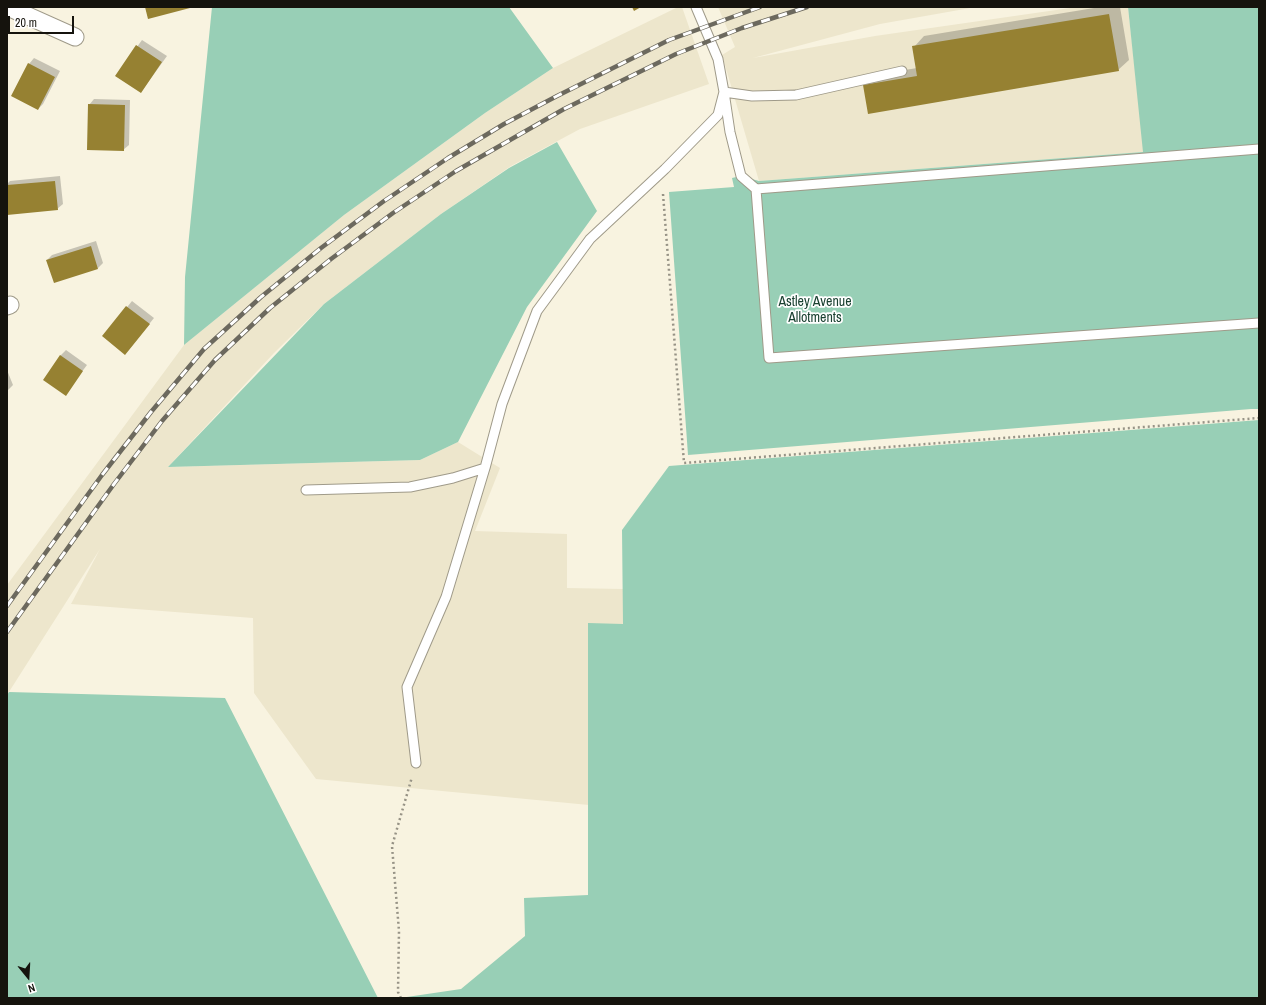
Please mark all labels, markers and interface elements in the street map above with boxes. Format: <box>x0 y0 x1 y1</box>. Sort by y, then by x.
scale bar <box>10 8 76 34</box>
text: 20 m <box>15 15 37 31</box>
park label: Astley Avenue Allotments <box>778 294 852 326</box>
north arrow <box>8 957 48 997</box>
text: N <box>26 981 37 996</box>

